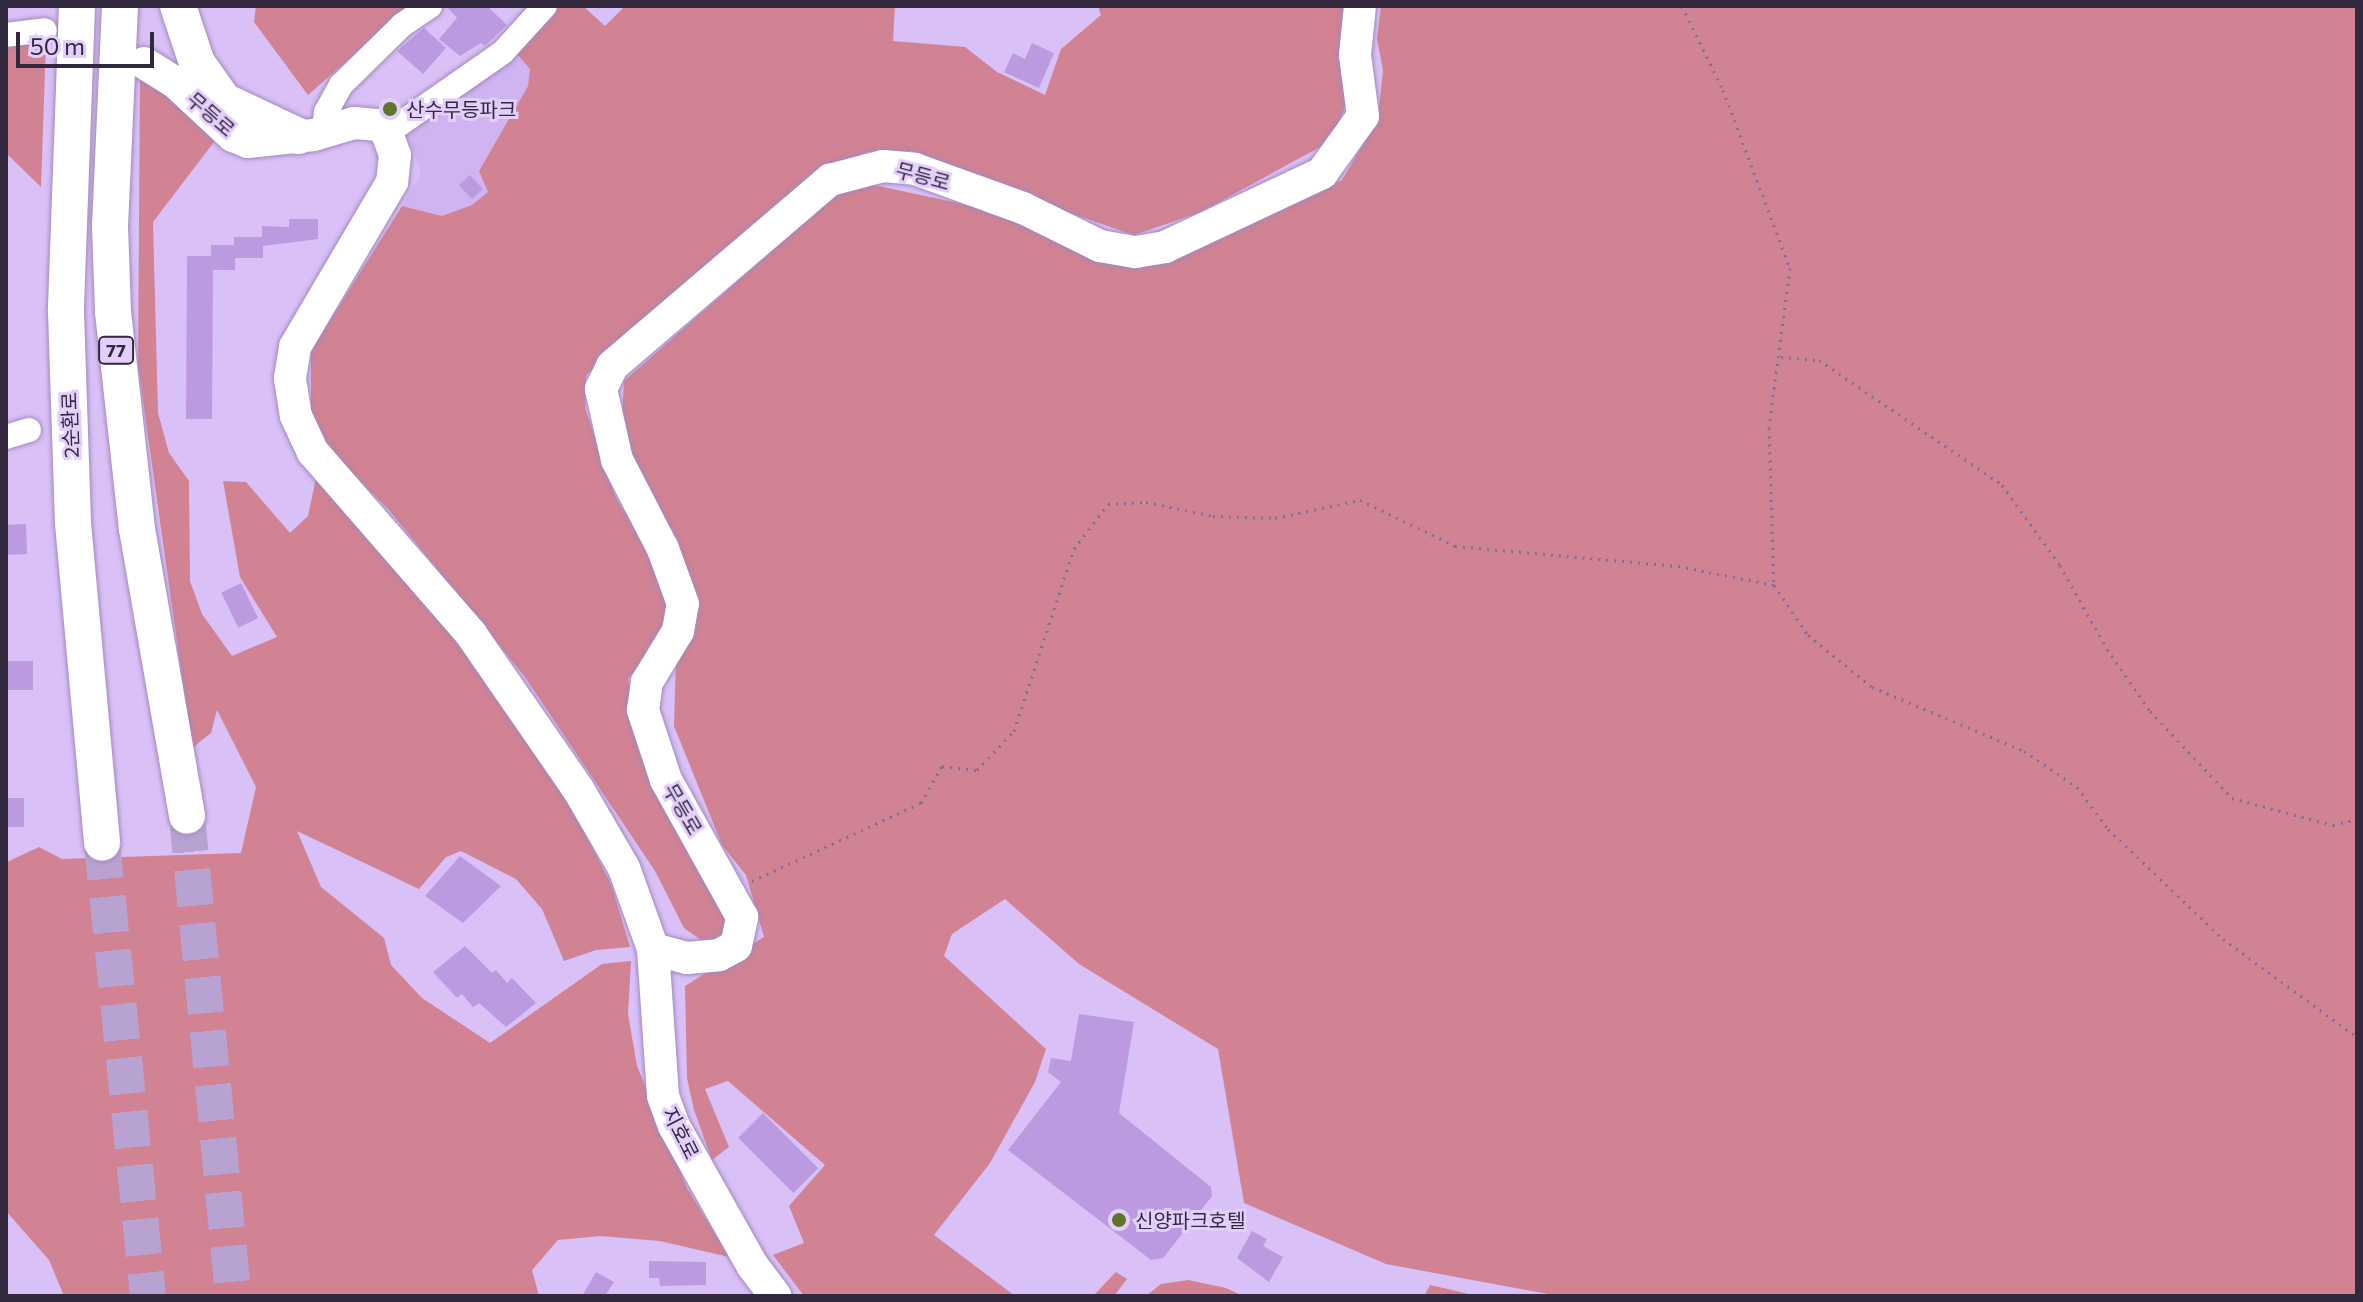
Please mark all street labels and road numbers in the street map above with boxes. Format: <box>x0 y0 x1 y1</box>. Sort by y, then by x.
street label: 무등로 <box>182 87 240 141</box>
street label: 무등로 <box>893 157 953 195</box>
road number: 77 <box>98 336 134 364</box>
street label: 2순환로 <box>57 391 83 459</box>
street label: 무등로 <box>659 779 707 839</box>
street label: 지호로 <box>658 1103 704 1163</box>

